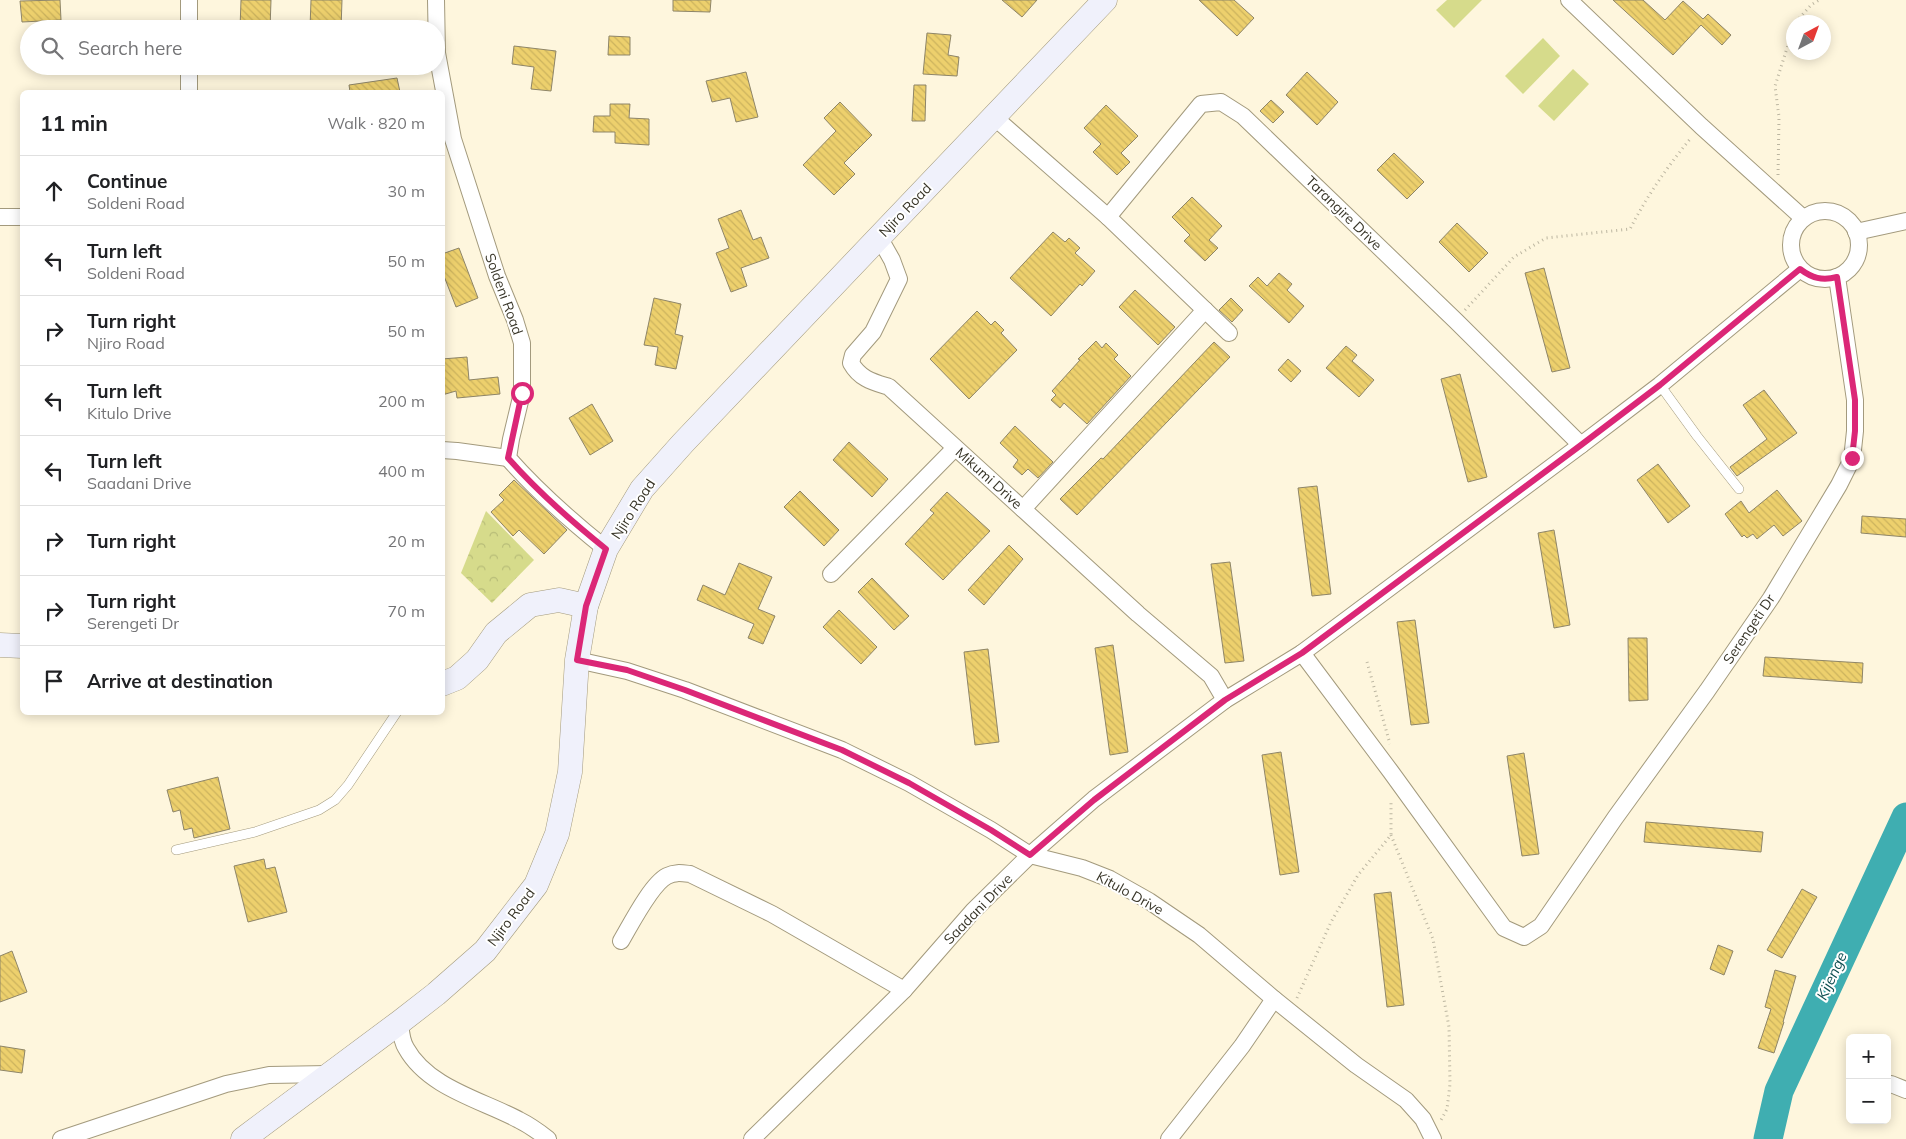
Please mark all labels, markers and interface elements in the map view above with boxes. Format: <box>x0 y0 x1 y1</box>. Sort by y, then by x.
north arrow <box>1786 15 1831 60</box>
search box <box>20 20 445 75</box>
icon: search <box>38 34 66 62</box>
text: Search here <box>78 36 182 60</box>
text: 11 min <box>40 110 108 136</box>
text: Walk · 820 m <box>327 113 425 133</box>
text: Continue <box>87 169 167 193</box>
street label: Tarangire Drive <box>1302 172 1386 254</box>
icon: ahead <box>40 177 68 205</box>
street label: Njiro Road <box>875 179 935 241</box>
text: 30 m <box>388 181 425 201</box>
text: Soldeni Road <box>87 193 185 213</box>
text: Turn left <box>87 239 162 263</box>
icon: left <box>40 247 68 275</box>
text: 50 m <box>388 251 425 271</box>
street label: Soldeni Road <box>481 251 527 337</box>
text: Soldeni Road <box>87 263 185 283</box>
text: Turn right <box>87 309 176 333</box>
icon: right <box>40 317 68 345</box>
text: 50 m <box>388 321 425 341</box>
text: Njiro Road <box>87 333 165 353</box>
text: Turn left <box>87 379 162 403</box>
route start <box>511 382 534 405</box>
icon: left <box>40 387 68 415</box>
text: 200 m <box>378 391 425 411</box>
text: Kitulo Drive <box>87 403 172 423</box>
street label: Mikumi Drive <box>952 443 1026 513</box>
route end <box>1841 447 1864 470</box>
text: Turn left <box>87 449 162 473</box>
icon: left <box>40 457 68 485</box>
text: 400 m <box>378 461 425 481</box>
text: Saadani Drive <box>87 473 191 493</box>
street label: Njiro Road <box>607 476 659 542</box>
icon: right <box>40 527 68 555</box>
text: Turn right <box>87 529 176 553</box>
text: 20 m <box>388 531 425 551</box>
text: Turn right <box>87 589 176 613</box>
street label: Serengeti Dr <box>1719 590 1780 667</box>
icon: right <box>40 597 68 625</box>
text: 70 m <box>388 601 425 621</box>
text: Serengeti Dr <box>87 613 179 633</box>
icon: arrive <box>40 667 68 695</box>
text: Arrive at destination <box>87 669 273 693</box>
street label: Kitulo Drive <box>1093 867 1167 919</box>
street label: Saadani Drive <box>940 870 1016 948</box>
street label: Njiro Road <box>483 884 539 950</box>
water label: Kijenge <box>1812 949 1851 1003</box>
map controls <box>1846 1034 1891 1124</box>
button: + <box>1846 1034 1891 1079</box>
button: − <box>1846 1079 1891 1124</box>

